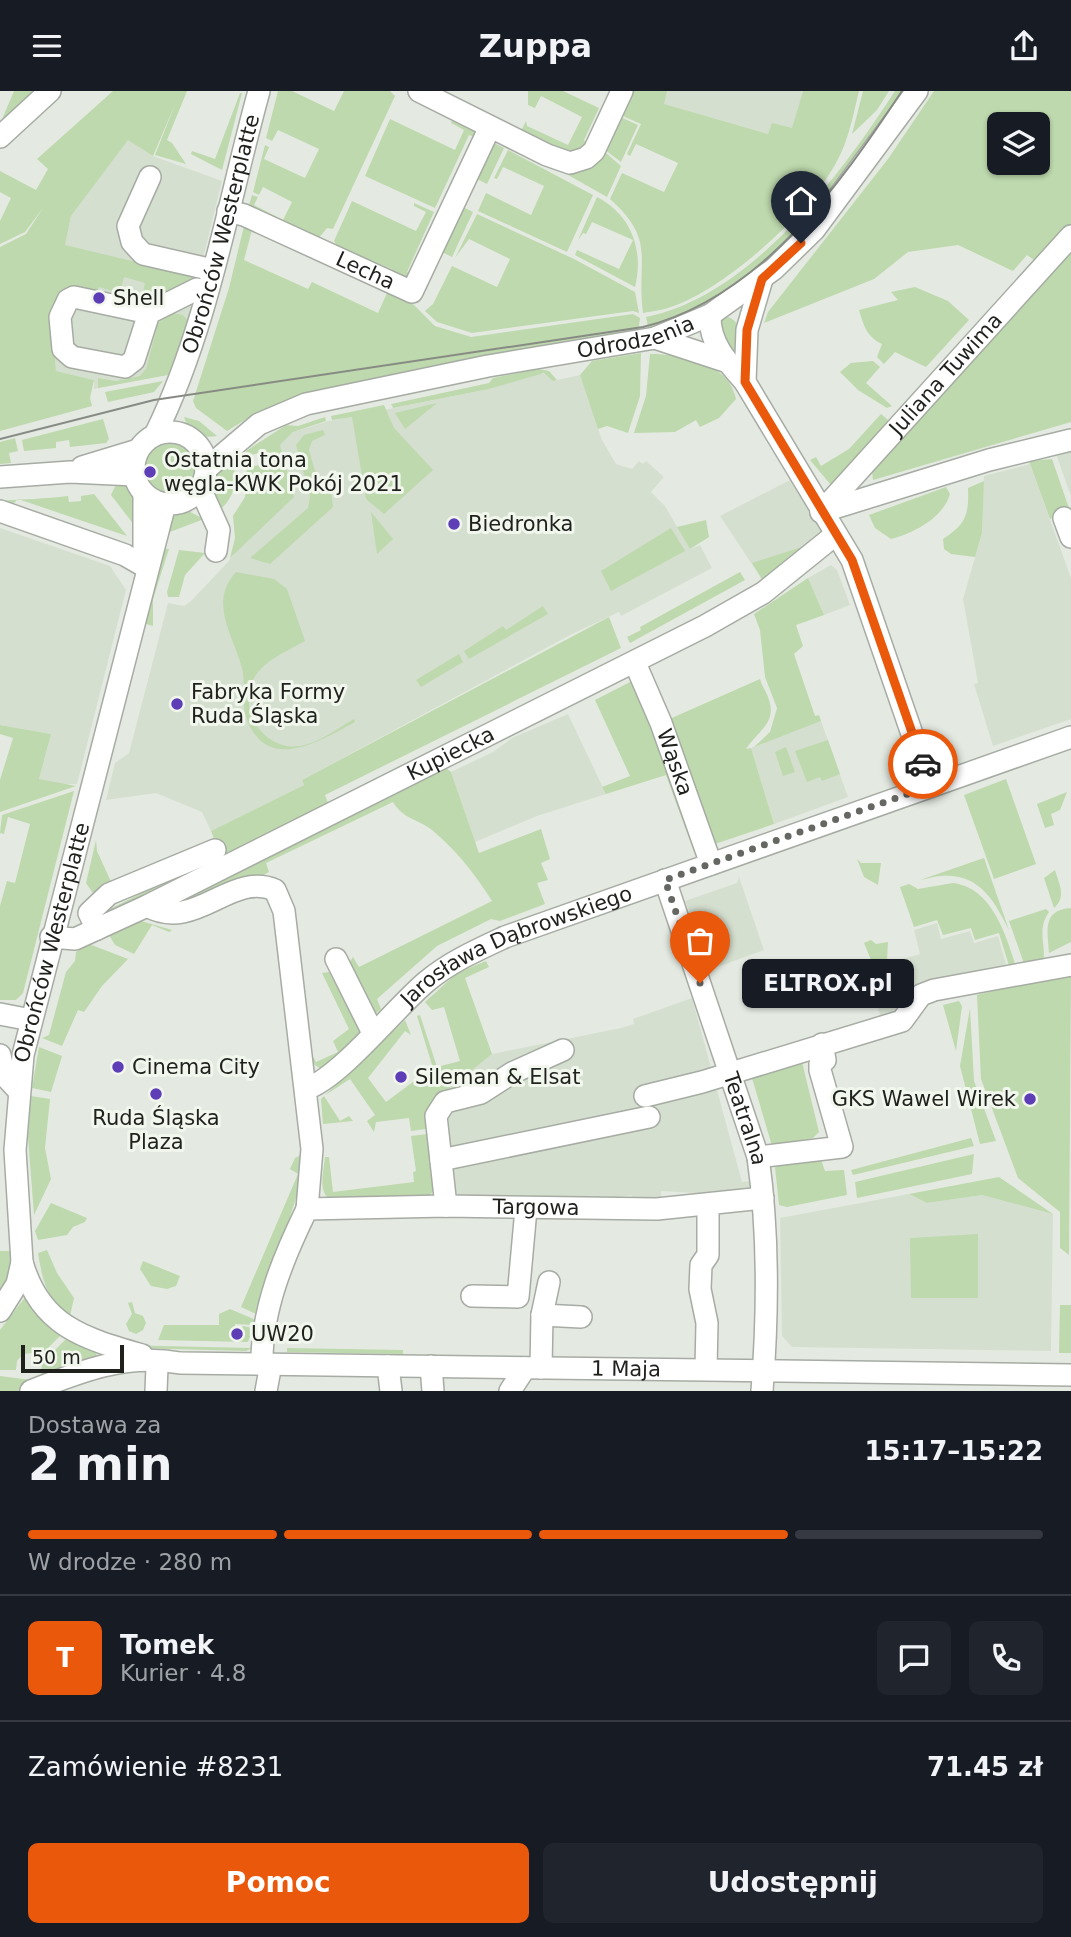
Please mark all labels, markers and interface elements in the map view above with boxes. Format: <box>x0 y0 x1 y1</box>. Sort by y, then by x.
icon: menu <box>28 27 66 65</box>
text: Zuppa <box>479 27 592 65</box>
icon: share <box>1005 27 1043 65</box>
street label: Obrońców Westerplatte <box>177 112 264 357</box>
map controls <box>987 112 1050 175</box>
button: layers <box>987 112 1050 175</box>
pin <box>771 171 831 243</box>
icon: home <box>782 182 820 220</box>
street label: Lecha <box>332 247 399 294</box>
place label: Shell <box>113 286 164 310</box>
marker: Shell <box>91 290 107 306</box>
street label: Juliana Tuwima <box>883 308 1007 442</box>
street label: Odrodzenia <box>575 311 698 363</box>
place label: Ostatnia tona węgla-KWK Pokój 2021 <box>164 448 403 496</box>
marker: Ostatnia tona węgla-KWK Pokój 2021 <box>142 464 158 480</box>
place label: Biedronka <box>468 512 573 536</box>
marker: Biedronka <box>446 516 462 532</box>
place label: Fabryka Formy Ruda Śląska <box>191 680 345 728</box>
marker: Fabryka Formy Ruda Śląska <box>169 696 185 712</box>
street label: Kupiecka <box>403 722 498 786</box>
street label: Wąska <box>652 726 698 799</box>
courier <box>888 729 958 799</box>
icon: car <box>904 745 942 783</box>
street label: Obrońców Westerplatte <box>9 820 94 1065</box>
street label: Jarosława Dąbrowskiego <box>394 881 635 1013</box>
pin <box>670 911 730 983</box>
icon: bag <box>681 922 719 960</box>
callout: ELTROX.pl <box>742 959 914 1008</box>
text: ELTROX.pl <box>763 970 893 996</box>
place label: Cinema City <box>132 1055 260 1079</box>
marker: Cinema City <box>110 1059 126 1075</box>
place label: Sileman & Elsat <box>415 1065 580 1089</box>
street label: Teatralna <box>718 1068 771 1167</box>
marker: Sileman & Elsat <box>393 1069 409 1085</box>
marker: Ruda Śląska Plaza <box>148 1086 164 1102</box>
place label: GKS Wawel Wirek <box>832 1087 1017 1111</box>
marker: GKS Wawel Wirek <box>1022 1091 1038 1107</box>
place label: Ruda Śląska Plaza <box>92 1105 220 1154</box>
street label: Targowa <box>492 1195 580 1220</box>
place label: UW20 <box>251 1322 314 1346</box>
marker: UW20 <box>229 1326 245 1342</box>
scale bar <box>21 1342 124 1374</box>
text: 50 m <box>32 1346 81 1368</box>
street label: 1 Maja <box>591 1357 661 1381</box>
text: Dostawa za <box>28 1412 161 1438</box>
text: 15:17–15:22 <box>864 1436 1043 1466</box>
text: 2 min <box>28 1437 172 1491</box>
text: W drodze · 280 m <box>28 1549 232 1575</box>
button: chat <box>877 1621 951 1695</box>
button: phone <box>969 1621 1043 1695</box>
text: Tomek <box>120 1630 214 1660</box>
text: T <box>56 1643 74 1673</box>
text: Kurier · 4.8 <box>120 1660 246 1686</box>
text: Zamówienie #8231 <box>28 1752 283 1782</box>
text: 71.45 zł <box>927 1752 1043 1782</box>
button: Pomoc <box>28 1843 529 1923</box>
button: Udostępnij <box>543 1843 1043 1923</box>

